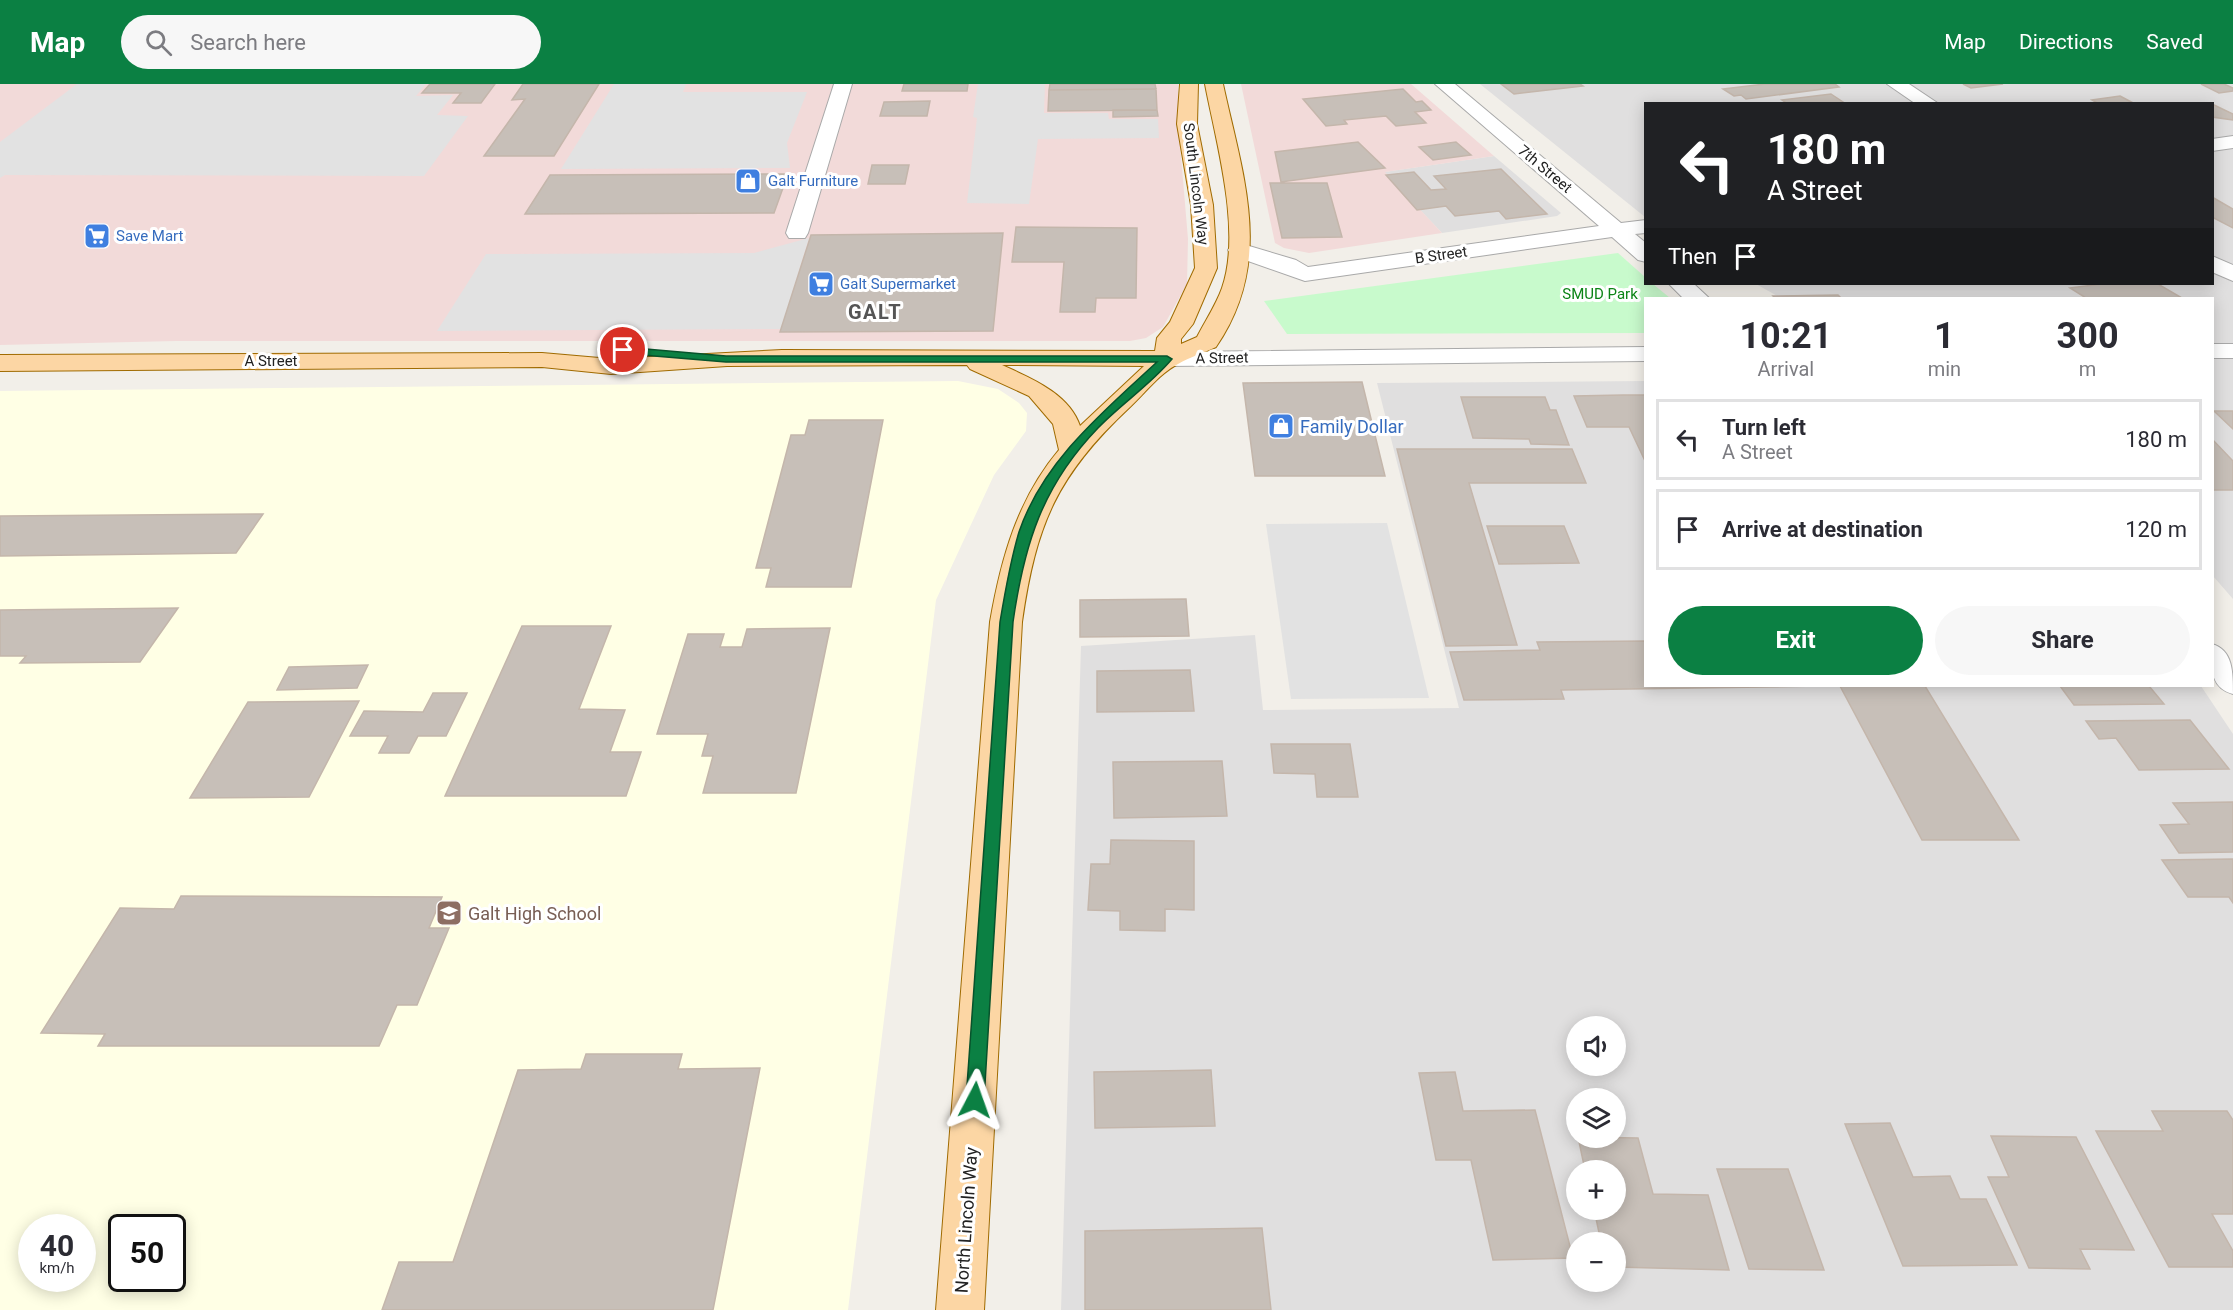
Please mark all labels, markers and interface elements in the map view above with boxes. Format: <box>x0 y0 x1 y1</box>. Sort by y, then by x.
search box <box>121 15 541 69</box>
text: Map <box>30 26 85 59</box>
icon: search <box>142 26 175 59</box>
text: Search here <box>190 30 306 55</box>
text: Map <box>1944 30 1986 54</box>
text: Directions <box>2019 30 2113 54</box>
text: Saved <box>2146 30 2203 54</box>
street label: South Lincoln Way <box>1180 122 1212 246</box>
text: 180 m <box>1767 125 1886 174</box>
icon: left <box>1668 126 1746 204</box>
street label: 7th Street <box>1514 141 1576 197</box>
shop icon: Galt Furniture <box>733 166 763 196</box>
place label: Galt Furniture <box>768 172 858 190</box>
text: A Street <box>1767 175 1863 207</box>
supermarket icon: Save Mart <box>82 221 112 251</box>
place label: Save Mart <box>116 227 184 245</box>
icon: arrive <box>1729 240 1762 273</box>
street label: B Street <box>1414 242 1468 268</box>
text: Then <box>1668 244 1717 269</box>
supermarket icon: Galt Supermarket <box>806 269 836 299</box>
place label: Galt Supermarket <box>840 275 956 293</box>
park label: SMUD Park <box>1562 285 1638 303</box>
district label: GALT <box>848 300 902 324</box>
text: 10:21 <box>1739 315 1832 357</box>
text: 1 <box>1934 315 1955 357</box>
text: 300 <box>2057 315 2119 357</box>
pin <box>597 324 648 375</box>
icon: arrive <box>606 333 639 366</box>
street label: A Street <box>1195 349 1249 367</box>
street label: A Street <box>244 352 298 370</box>
text: Arrival <box>1757 357 1814 381</box>
text: min <box>1928 357 1961 381</box>
text: m <box>2079 357 2096 381</box>
shop icon: Family Dollar <box>1266 411 1296 441</box>
text: Turn left <box>1722 415 1806 440</box>
place label: Family Dollar <box>1300 416 1404 437</box>
icon: left <box>1671 423 1704 456</box>
text: 180 m <box>2125 427 2187 452</box>
text: A Street <box>1722 440 1793 464</box>
icon: arrive <box>1671 513 1704 546</box>
text: Arrive at destination <box>1722 517 1923 542</box>
text: 120 m <box>2125 517 2187 542</box>
button: Exit <box>1668 606 1923 675</box>
button: Share <box>1935 606 2190 675</box>
school or university icon: Galt High School <box>434 898 464 928</box>
place label: Galt High School <box>468 903 601 924</box>
map controls <box>1566 1016 1626 1292</box>
button: sound <box>1566 1016 1626 1076</box>
position arrow <box>943 1068 1007 1132</box>
button: layers <box>1566 1088 1626 1148</box>
street label: North Lincoln Way <box>950 1146 982 1294</box>
button: + <box>1566 1160 1626 1220</box>
speed limit sign: 50 <box>108 1214 186 1292</box>
text: 40 <box>40 1228 74 1263</box>
button: − <box>1566 1232 1626 1292</box>
text: km/h <box>39 1259 75 1277</box>

